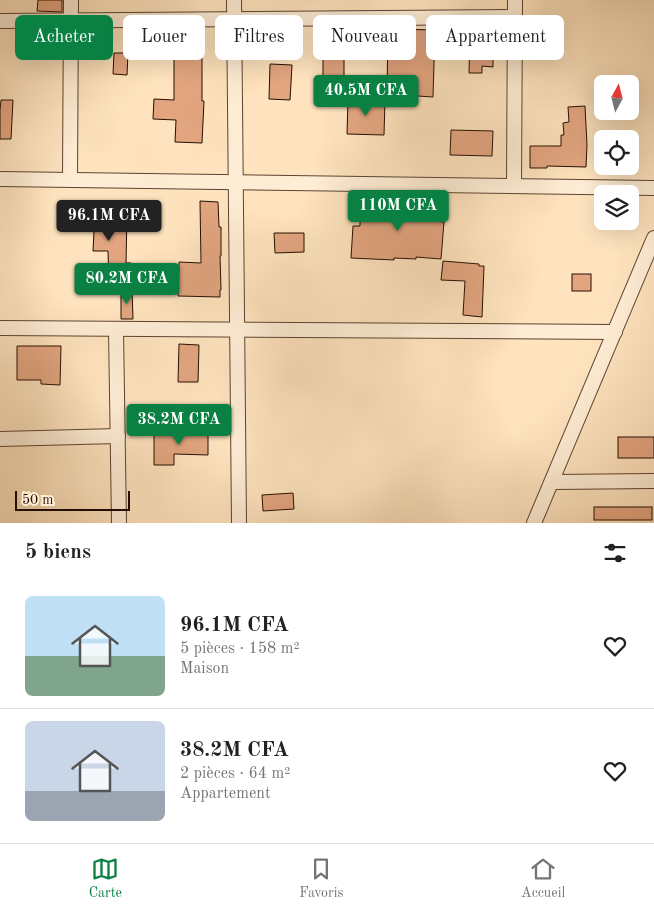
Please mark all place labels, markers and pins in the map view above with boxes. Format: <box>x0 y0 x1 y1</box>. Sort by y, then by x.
pin: 40.5M CFA <box>309 74 423 117</box>
pin: 110M CFA <box>346 190 450 232</box>
pin: 96.1M CFA <box>52 200 166 242</box>
pin: 80.2M CFA <box>70 262 184 305</box>
pin: 38.2M CFA <box>122 404 236 446</box>

